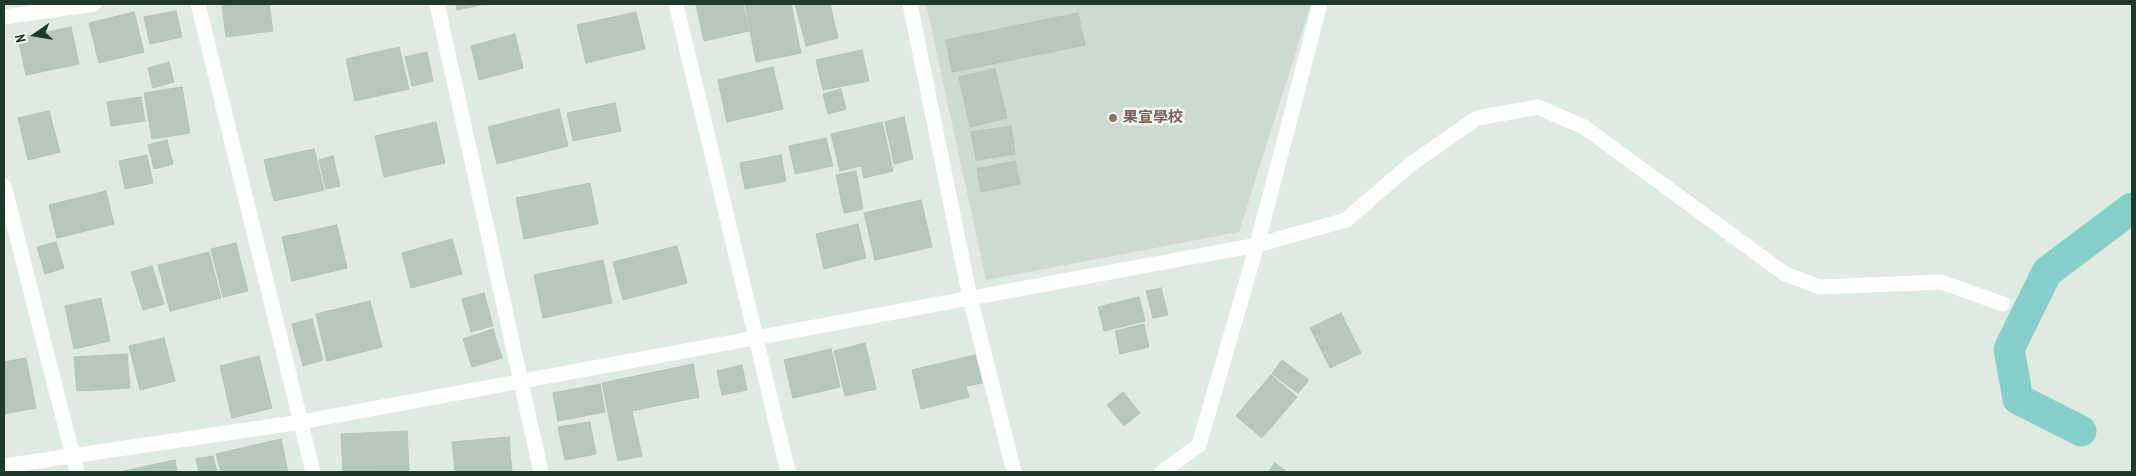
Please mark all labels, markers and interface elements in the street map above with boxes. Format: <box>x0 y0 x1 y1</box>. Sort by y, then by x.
north arrow <box>10 10 60 60</box>
text: N <box>11 33 30 44</box>
place label: 果宣學校 <box>1123 109 1183 127</box>
marker: 果宣學校 <box>1107 112 1119 124</box>

